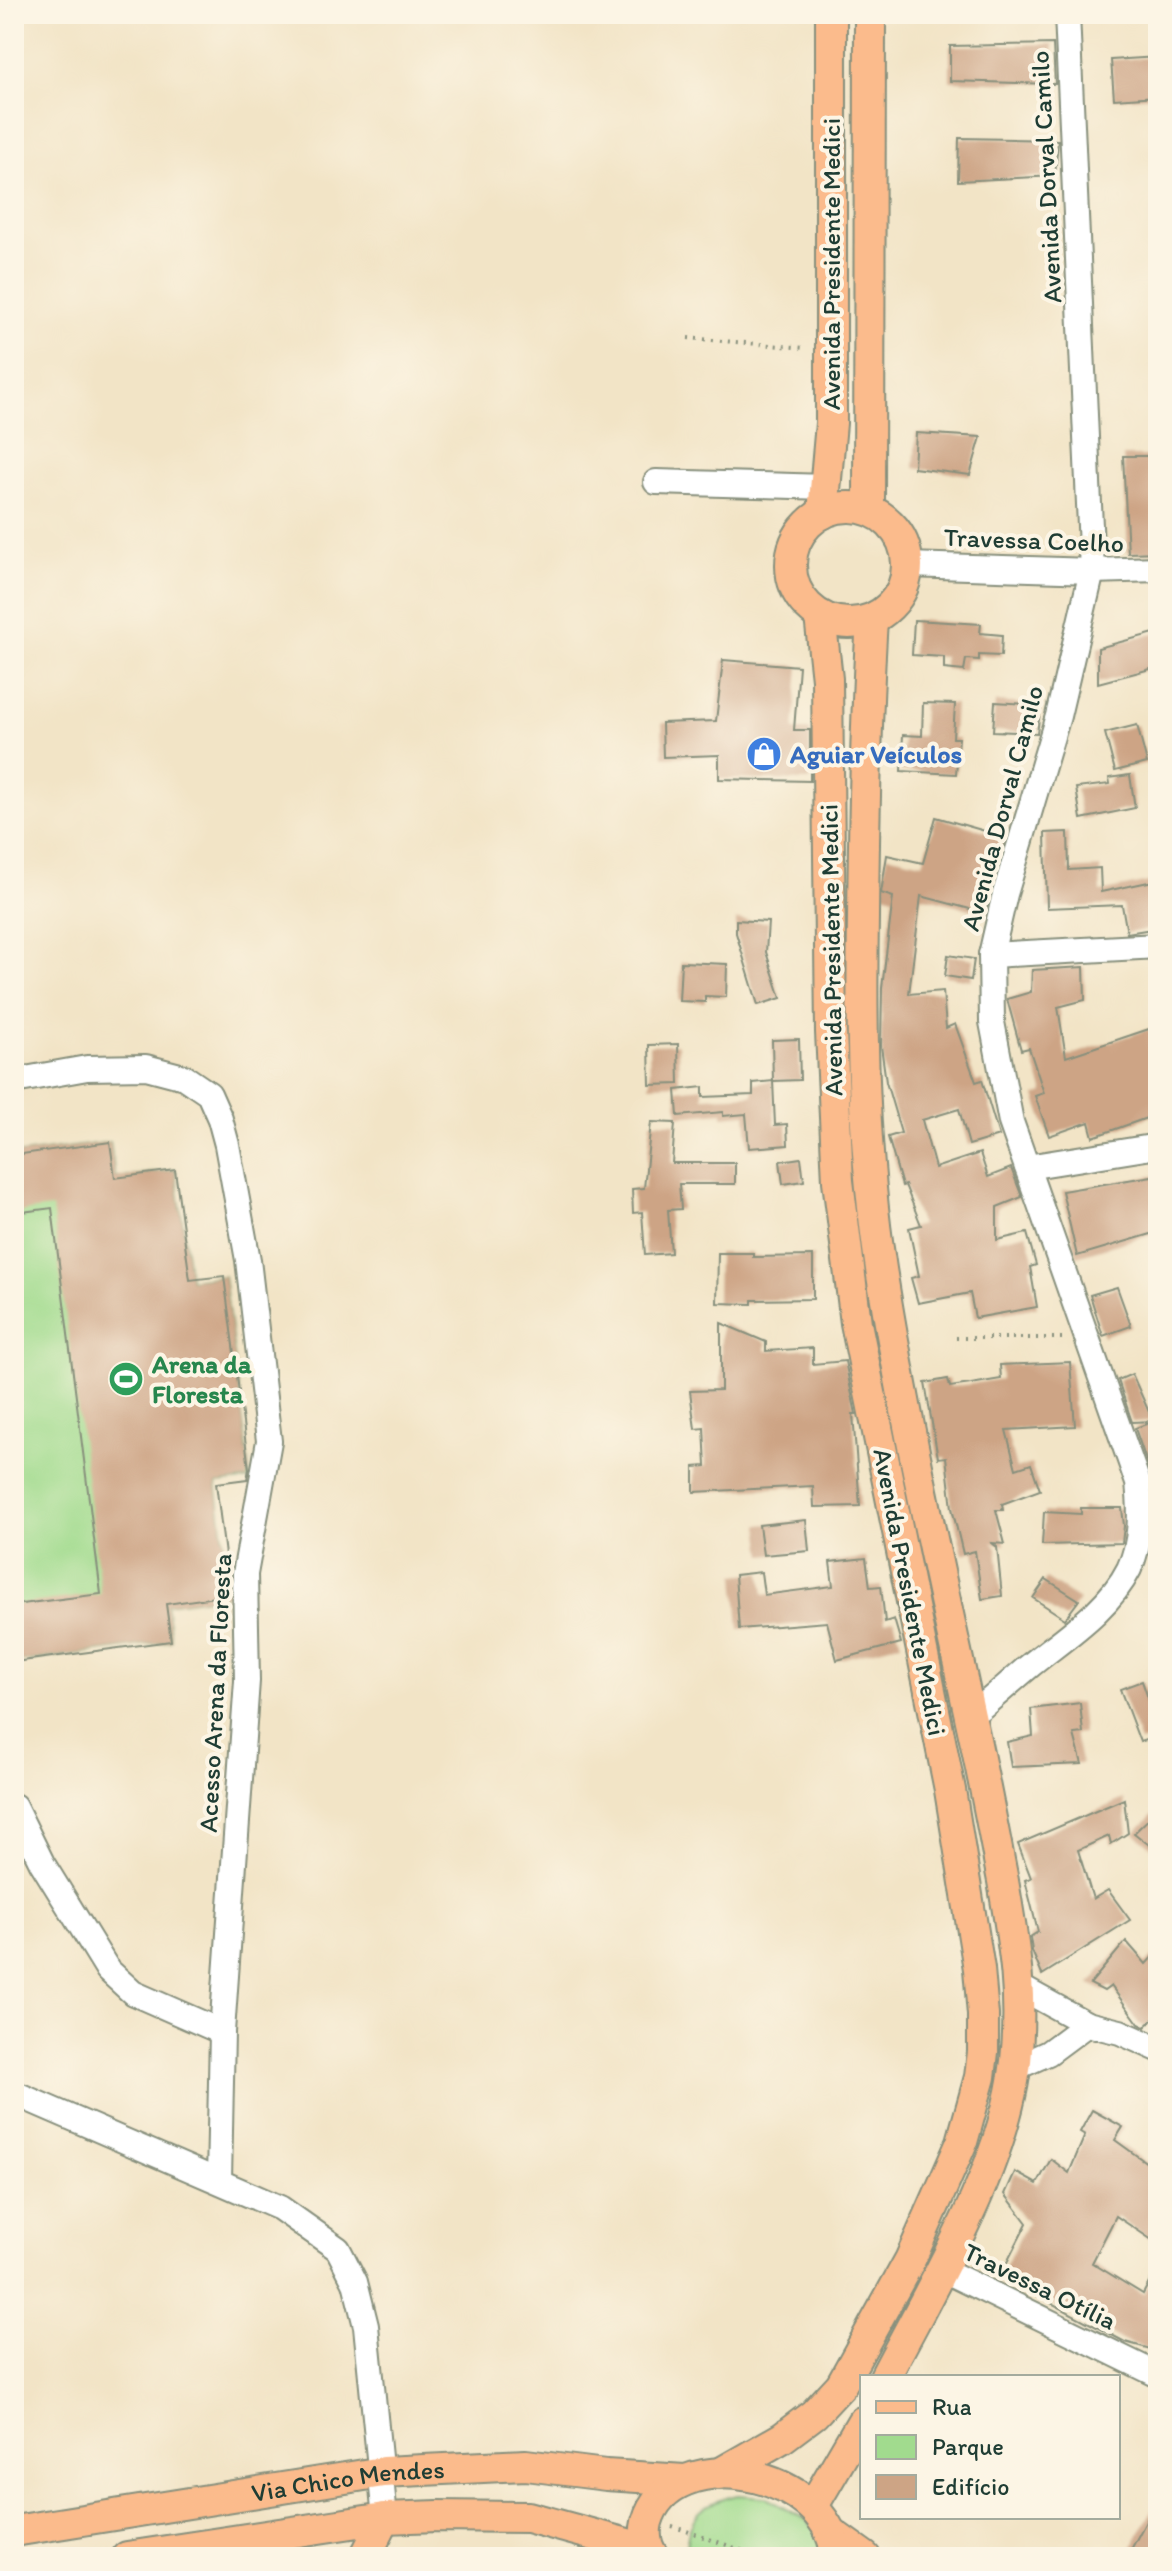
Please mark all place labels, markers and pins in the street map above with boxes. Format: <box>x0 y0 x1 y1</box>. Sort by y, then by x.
shop icon: Aguiar Veículos <box>745 735 783 773</box>
place label: Aguiar Veículos <box>789 738 962 770</box>
place label: Arena da Floresta <box>151 1348 252 1410</box>
sports icon: Arena da Floresta <box>107 1360 145 1398</box>

